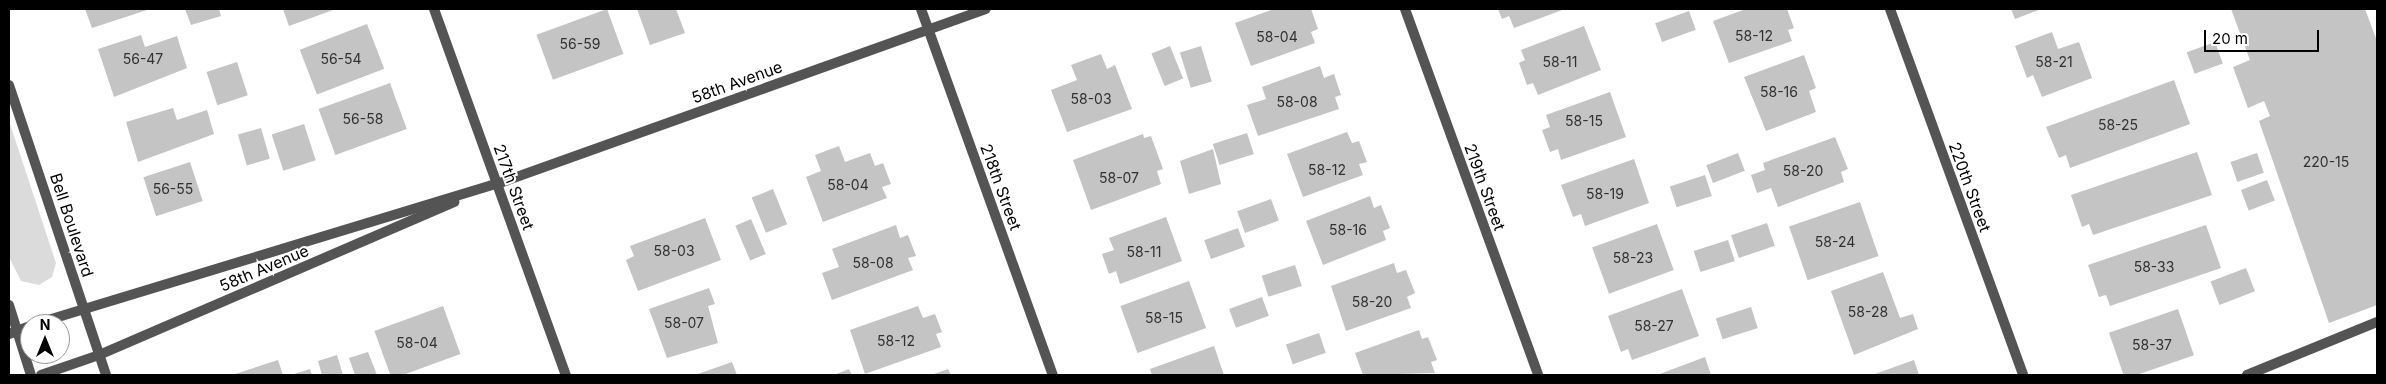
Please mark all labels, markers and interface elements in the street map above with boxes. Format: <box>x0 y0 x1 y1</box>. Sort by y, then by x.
scale bar <box>2206 20 2321 52</box>
house number: 58-12 <box>1735 28 1773 44</box>
house number: 58-04 <box>1256 29 1298 45</box>
text: 20 m <box>2212 29 2248 48</box>
house number: 56-59 <box>560 36 600 52</box>
house number: 56-47 <box>123 51 163 67</box>
house number: 56-54 <box>320 51 362 67</box>
house number: 58-11 <box>1542 54 1578 70</box>
house number: 58-21 <box>2035 54 2073 70</box>
street label: 58th Avenue <box>689 57 785 107</box>
house number: 58-16 <box>1760 84 1798 100</box>
house number: 58-03 <box>1070 91 1112 107</box>
house number: 58-08 <box>1276 94 1318 110</box>
house number: 56-58 <box>343 111 383 127</box>
house number: 58-15 <box>1565 113 1603 129</box>
house number: 58-25 <box>2098 117 2138 133</box>
street label: 220th Street <box>1945 139 1995 235</box>
street label: 218th Street <box>977 141 1025 233</box>
street label: 219th Street <box>1460 141 1510 233</box>
street label: 217th Street <box>490 142 538 232</box>
house number: 220-15 <box>2303 154 2349 170</box>
house number: 58-12 <box>1308 162 1346 178</box>
house number: 58-20 <box>1783 163 1823 179</box>
house number: 58-07 <box>1099 170 1139 186</box>
street label: Bell Boulevard <box>46 171 98 279</box>
house number: 58-04 <box>827 177 869 193</box>
house number: 56-55 <box>153 181 193 197</box>
house number: 58-19 <box>1586 186 1624 202</box>
house number: 58-16 <box>1329 222 1367 238</box>
house number: 58-24 <box>1815 234 1855 250</box>
street label: 58th Avenue <box>217 241 311 295</box>
house number: 58-03 <box>653 243 695 259</box>
house number: 58-11 <box>1126 244 1162 260</box>
house number: 58-23 <box>1613 250 1653 266</box>
house number: 58-08 <box>852 255 894 271</box>
house number: 58-33 <box>2134 259 2174 275</box>
house number: 58-20 <box>1352 294 1392 310</box>
house number: 58-28 <box>1848 304 1888 320</box>
house number: 58-15 <box>1145 310 1183 326</box>
north arrow <box>20 314 70 364</box>
house number: 58-07 <box>664 315 704 331</box>
text: N <box>40 316 50 333</box>
house number: 58-27 <box>1634 318 1674 334</box>
house number: 58-12 <box>877 333 915 349</box>
house number: 58-04 <box>396 335 438 351</box>
house number: 58-37 <box>2132 337 2172 353</box>

